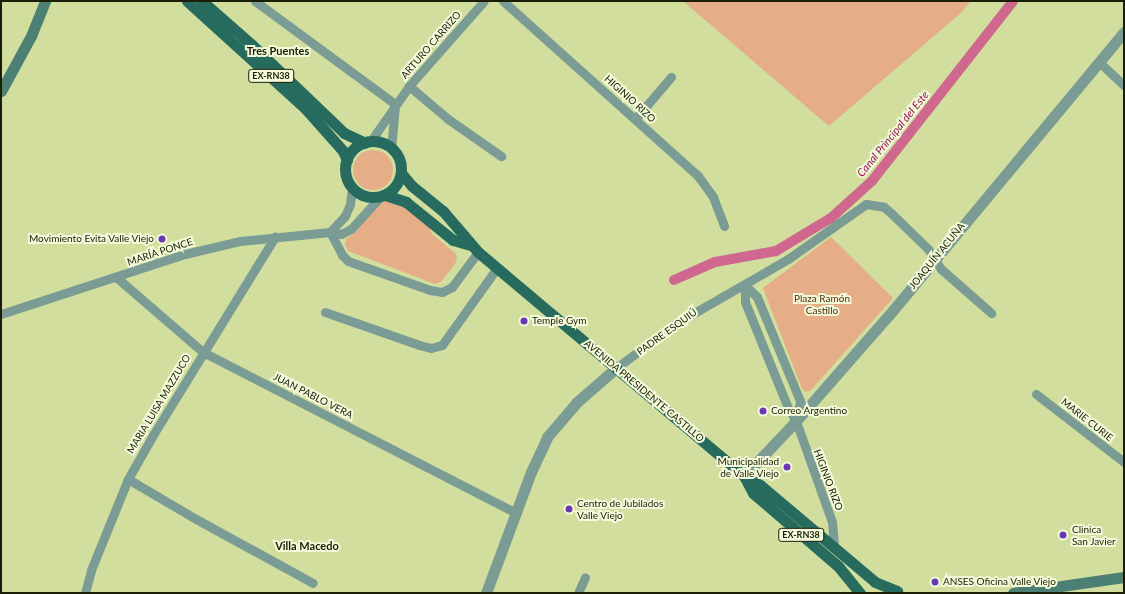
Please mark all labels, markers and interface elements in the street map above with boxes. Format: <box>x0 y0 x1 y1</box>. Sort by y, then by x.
street label: ARTURO CARRIZO <box>398 9 464 81</box>
district label: Tres Puentes <box>247 44 309 58</box>
road number: EX-RN38 <box>248 69 294 83</box>
street label: HIGINIO RIZO <box>602 73 658 125</box>
water label: Canal Principal del Este <box>854 88 932 180</box>
street label: JOAQUÍN ACUÑA <box>907 220 967 292</box>
place label: Movimiento Evita Valle Viejo <box>28 233 154 245</box>
marker: Movimiento Evita Valle Viejo <box>157 234 167 244</box>
street label: MARÍA PONCE <box>126 236 194 268</box>
park label: Plaza Ramón Castillo <box>794 292 850 316</box>
street label: PADRE ESQUIÚ <box>635 306 699 358</box>
place label: Temple Gym <box>532 315 586 327</box>
marker: Temple Gym <box>519 316 529 326</box>
street label: AVENIDA PRESIDENTE CASTILLO <box>582 337 706 445</box>
street label: MARIA LUISA MAZZUCO <box>124 352 194 456</box>
street label: JUAN PABLO VERA <box>271 371 355 421</box>
street label: MARIE CURIE <box>1059 396 1115 444</box>
place label: Correo Argentino <box>771 405 847 417</box>
marker: Correo Argentino <box>758 406 768 416</box>
street label: HIGINIO RIZO <box>811 448 845 512</box>
place label: Municipalidad de Valle Viejo <box>718 455 779 478</box>
marker: Municipalidad de Valle Viejo <box>782 462 792 472</box>
place label: Centro de Jubilados Valle Viejo <box>577 497 664 520</box>
marker: Centro de Jubilados Valle Viejo <box>564 504 574 514</box>
place label: Clinica San Javier <box>1072 523 1116 546</box>
road number: EX-RN38 <box>778 528 824 542</box>
marker: Clinica San Javier <box>1057 529 1069 541</box>
district label: Villa Macedo <box>275 539 339 553</box>
place label: ANSES Oficina Valle Viejo <box>943 576 1057 588</box>
marker: ANSES Oficina Valle Viejo <box>930 577 940 587</box>

